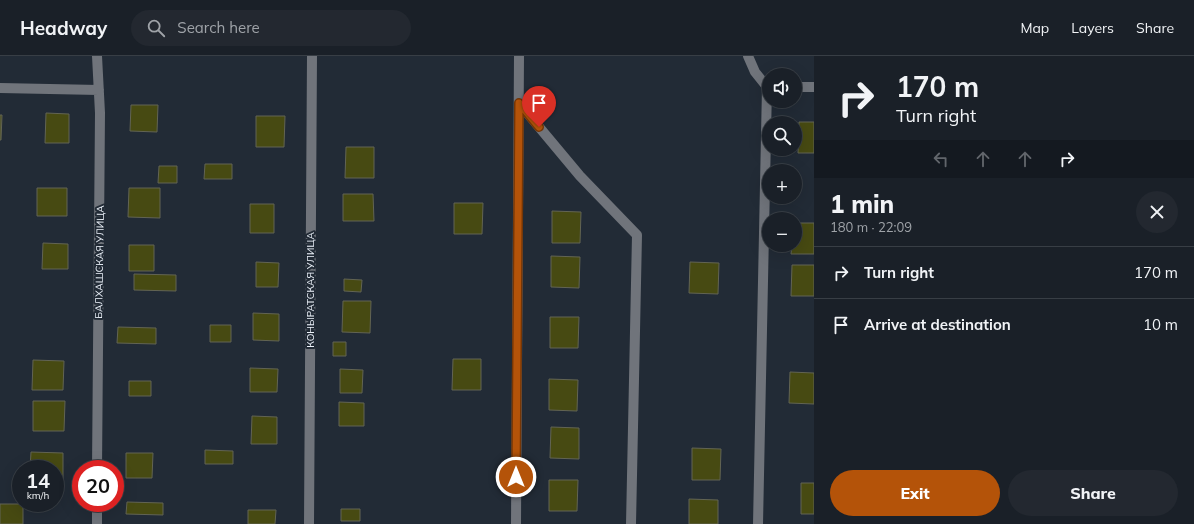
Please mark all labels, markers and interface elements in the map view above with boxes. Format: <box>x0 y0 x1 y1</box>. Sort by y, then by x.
search box <box>131 10 411 46</box>
text: Headway <box>20 16 107 40</box>
icon: search <box>145 17 167 39</box>
text: Search here <box>177 18 260 37</box>
text: Map <box>1020 19 1049 37</box>
text: Layers <box>1071 19 1114 37</box>
text: Share <box>1136 19 1174 37</box>
map controls <box>762 68 802 252</box>
button: sound <box>762 68 802 108</box>
text: 170 m <box>896 69 979 104</box>
icon: right <box>830 72 882 124</box>
pin <box>522 86 556 127</box>
icon: arrive <box>528 92 550 114</box>
text: Turn right <box>896 104 976 127</box>
button: search <box>762 116 802 156</box>
icon: left <box>930 148 952 170</box>
icon: ahead <box>972 148 994 170</box>
icon: ahead <box>1014 148 1036 170</box>
icon: right <box>1056 148 1078 170</box>
button: + <box>762 164 802 204</box>
text: 1 min <box>830 189 894 219</box>
button: close <box>1136 191 1178 233</box>
street label: БАЛХАШСКАЯ УЛИЦА <box>92 205 107 319</box>
button: − <box>762 212 802 252</box>
text: 180 m · 22:09 <box>830 219 912 235</box>
street label: КОНЫРАТСКАЯ УЛИЦА <box>304 231 317 348</box>
icon: right <box>830 262 852 284</box>
text: Turn right <box>864 263 934 282</box>
text: 170 m <box>1134 263 1178 282</box>
icon: arrive <box>830 314 852 336</box>
text: Arrive at destination <box>864 315 1011 334</box>
text: 10 m <box>1143 315 1178 334</box>
position arrow <box>495 456 537 498</box>
speed limit sign: 20 <box>72 460 124 512</box>
text: 14 <box>26 468 50 493</box>
button: Exit <box>830 470 1000 516</box>
button: Share <box>1008 470 1178 516</box>
text: km/h <box>27 489 49 502</box>

